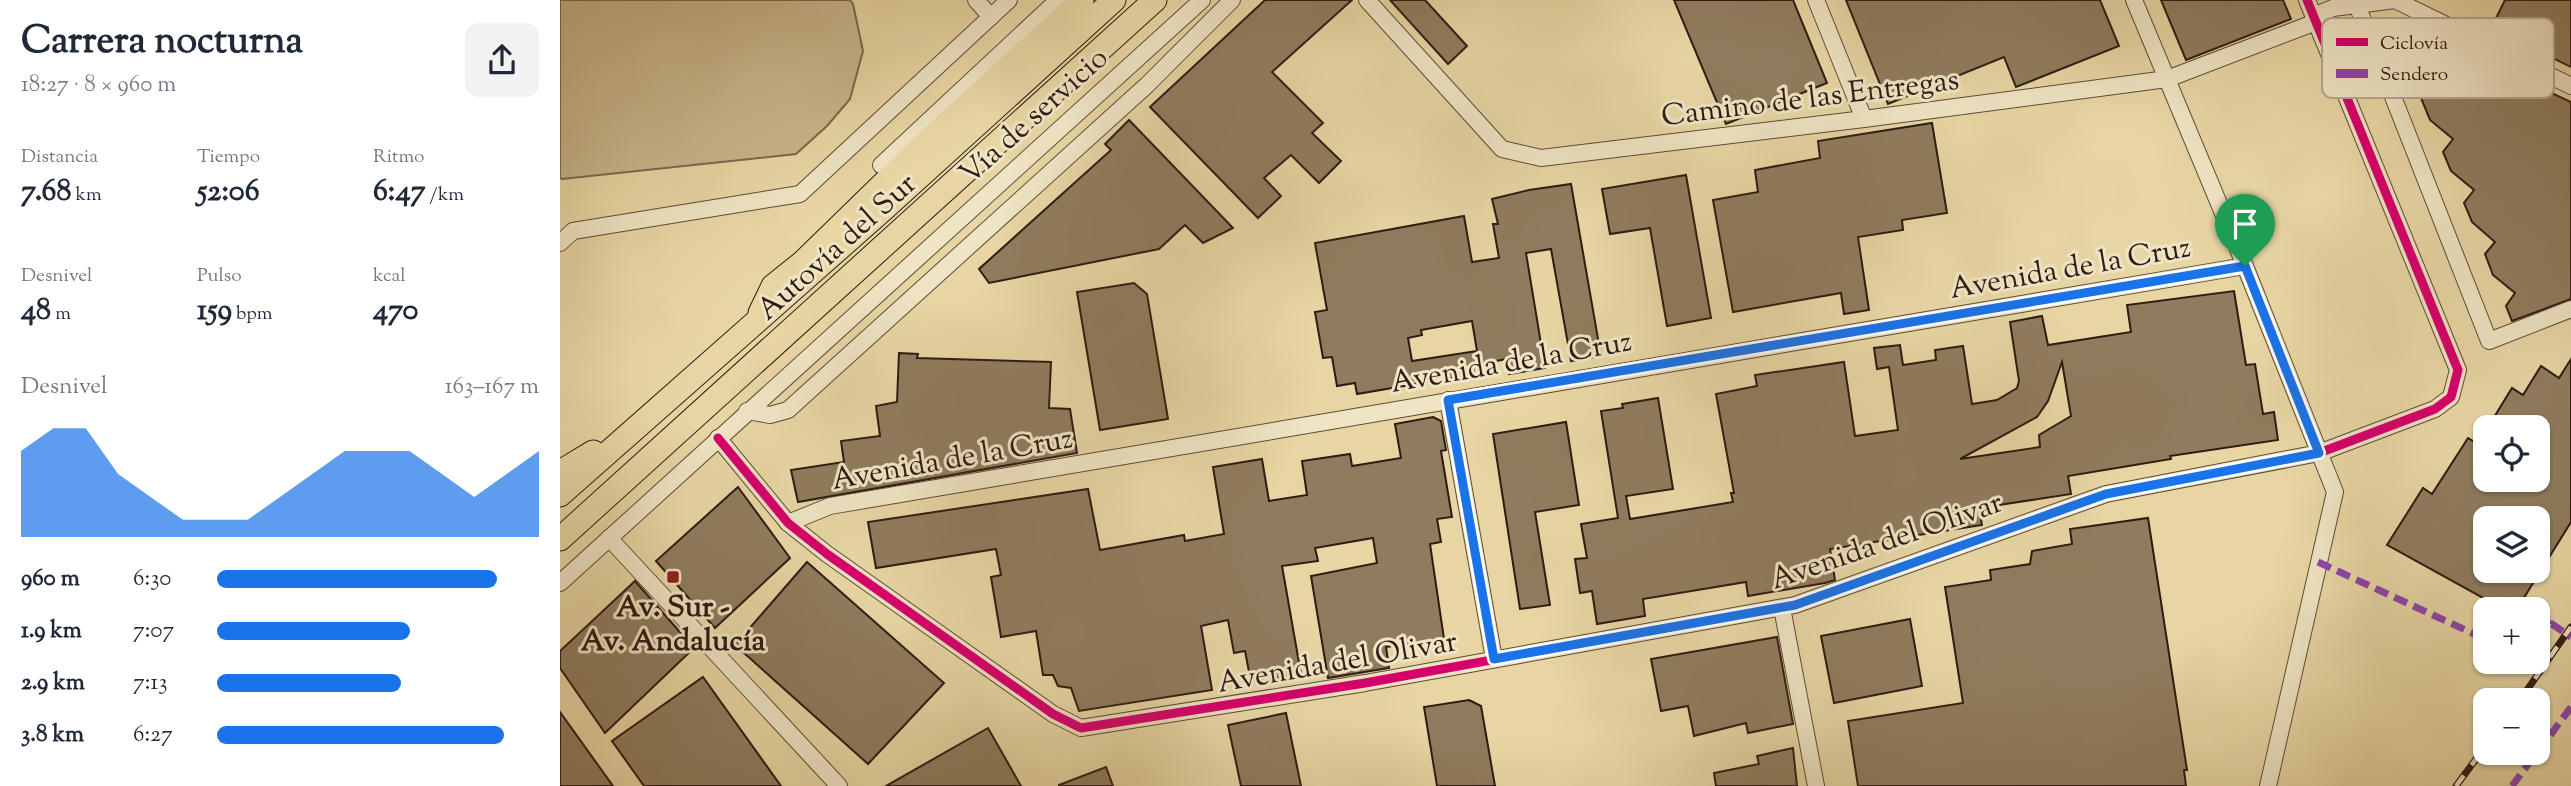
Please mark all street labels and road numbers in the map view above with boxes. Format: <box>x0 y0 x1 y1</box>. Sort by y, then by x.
street label: Vía de servicio <box>951 38 1119 196</box>
street label: Camino de las Entregas <box>1659 60 1962 139</box>
street label: Autovía del Sur <box>748 164 927 332</box>
street label: Avenida de la Cruz <box>1947 227 2194 312</box>
street label: Avenida de la Cruz <box>1388 321 1635 406</box>
street label: Avenida de la Cruz <box>829 418 1076 503</box>
street label: Avenida del Olivar <box>1765 483 2009 602</box>
street label: Avenida del Olivar <box>1214 621 1461 706</box>

